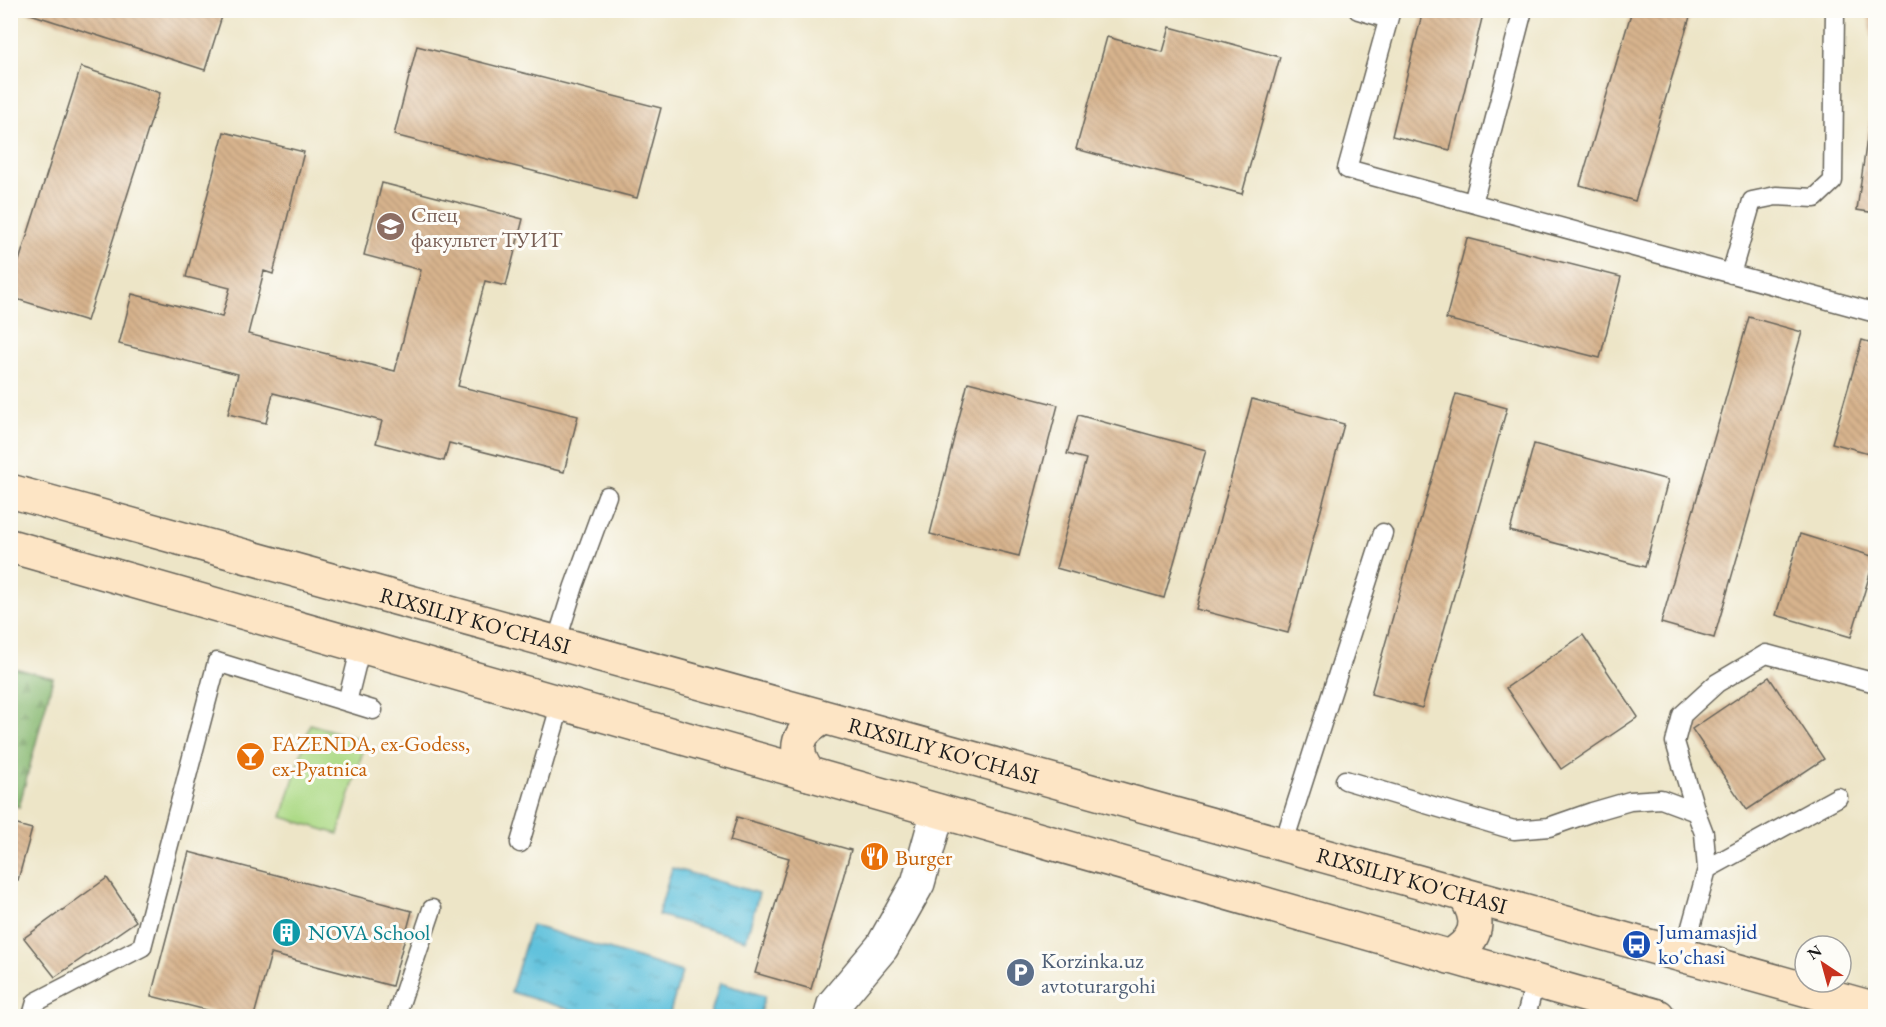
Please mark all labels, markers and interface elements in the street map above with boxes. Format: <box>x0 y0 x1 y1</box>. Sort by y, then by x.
place label: Спец факультет ТУИТ <box>411 200 563 254</box>
school or university icon: Спец факультет ТУИТ <box>374 211 406 243</box>
street label: RIXSILIY KO'CHASI <box>377 580 574 661</box>
street label: RIXSILIY KO'CHASI <box>845 710 1043 791</box>
place label: FAZENDA, ex-Godess, ex-Pyatnica <box>272 729 470 783</box>
bar icon: FAZENDA, ex-Godess, ex-Pyatnica <box>235 740 267 772</box>
street label: RIXSILIY KO'CHASI <box>1313 840 1511 921</box>
restaurant icon: Burger <box>858 841 890 873</box>
place label: Burger <box>895 843 953 872</box>
building icon: NOVA School <box>271 916 303 948</box>
place label: Jumamasjid ko'chasi <box>1656 917 1758 971</box>
place label: NOVA School <box>308 918 430 947</box>
bus stop icon: Jumamasjid ko'chasi <box>1621 928 1653 960</box>
north arrow <box>1793 934 1853 994</box>
text: N <box>1803 940 1826 965</box>
place label: Korzinka.uz avtoturargohi <box>1041 946 1156 1000</box>
parking icon: Korzinka.uz avtoturargohi <box>1004 957 1036 989</box>

